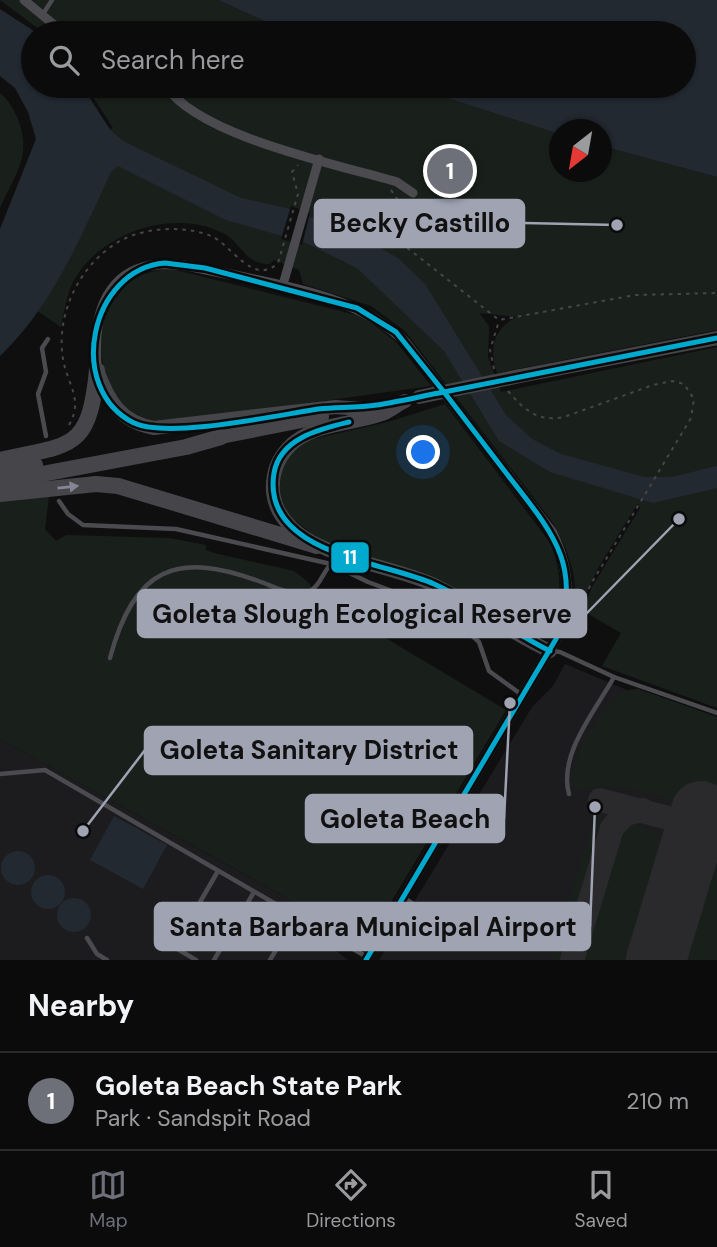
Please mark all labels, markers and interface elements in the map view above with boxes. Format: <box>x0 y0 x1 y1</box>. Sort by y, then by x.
search box <box>21 21 696 98</box>
icon: search <box>45 41 83 79</box>
text: Search here <box>101 43 244 77</box>
north arrow <box>549 119 612 182</box>
pin: 1 <box>427 145 473 197</box>
callout: Becky Castillo <box>315 200 524 247</box>
text: Becky Castillo <box>330 206 510 240</box>
your location <box>406 435 440 469</box>
one-way arrow <box>57 481 79 492</box>
line badge: 11 <box>330 541 370 574</box>
text: 11 <box>343 545 357 570</box>
callout: Goleta Slough Ecological Reserve <box>138 590 586 637</box>
text: Goleta Slough Ecological Reserve <box>152 597 572 631</box>
callout: Goleta Sanitary District <box>145 727 472 774</box>
text: Goleta Sanitary District <box>159 733 459 767</box>
callout: Goleta Beach <box>306 795 504 842</box>
text: Goleta Beach <box>320 802 490 836</box>
callout: Santa Barbara Municipal Airport <box>155 903 590 950</box>
text: Santa Barbara Municipal Airport <box>169 910 577 944</box>
text: Nearby <box>28 986 134 1025</box>
text: Goleta Beach State Park <box>95 1069 402 1103</box>
text: 1 <box>47 1086 55 1116</box>
text: 210 m <box>626 1086 689 1116</box>
text: Park · Sandspit Road <box>95 1103 311 1133</box>
tab: Map <box>89 1166 128 1233</box>
tab: Directions <box>306 1166 396 1233</box>
tab: Saved <box>574 1166 628 1233</box>

